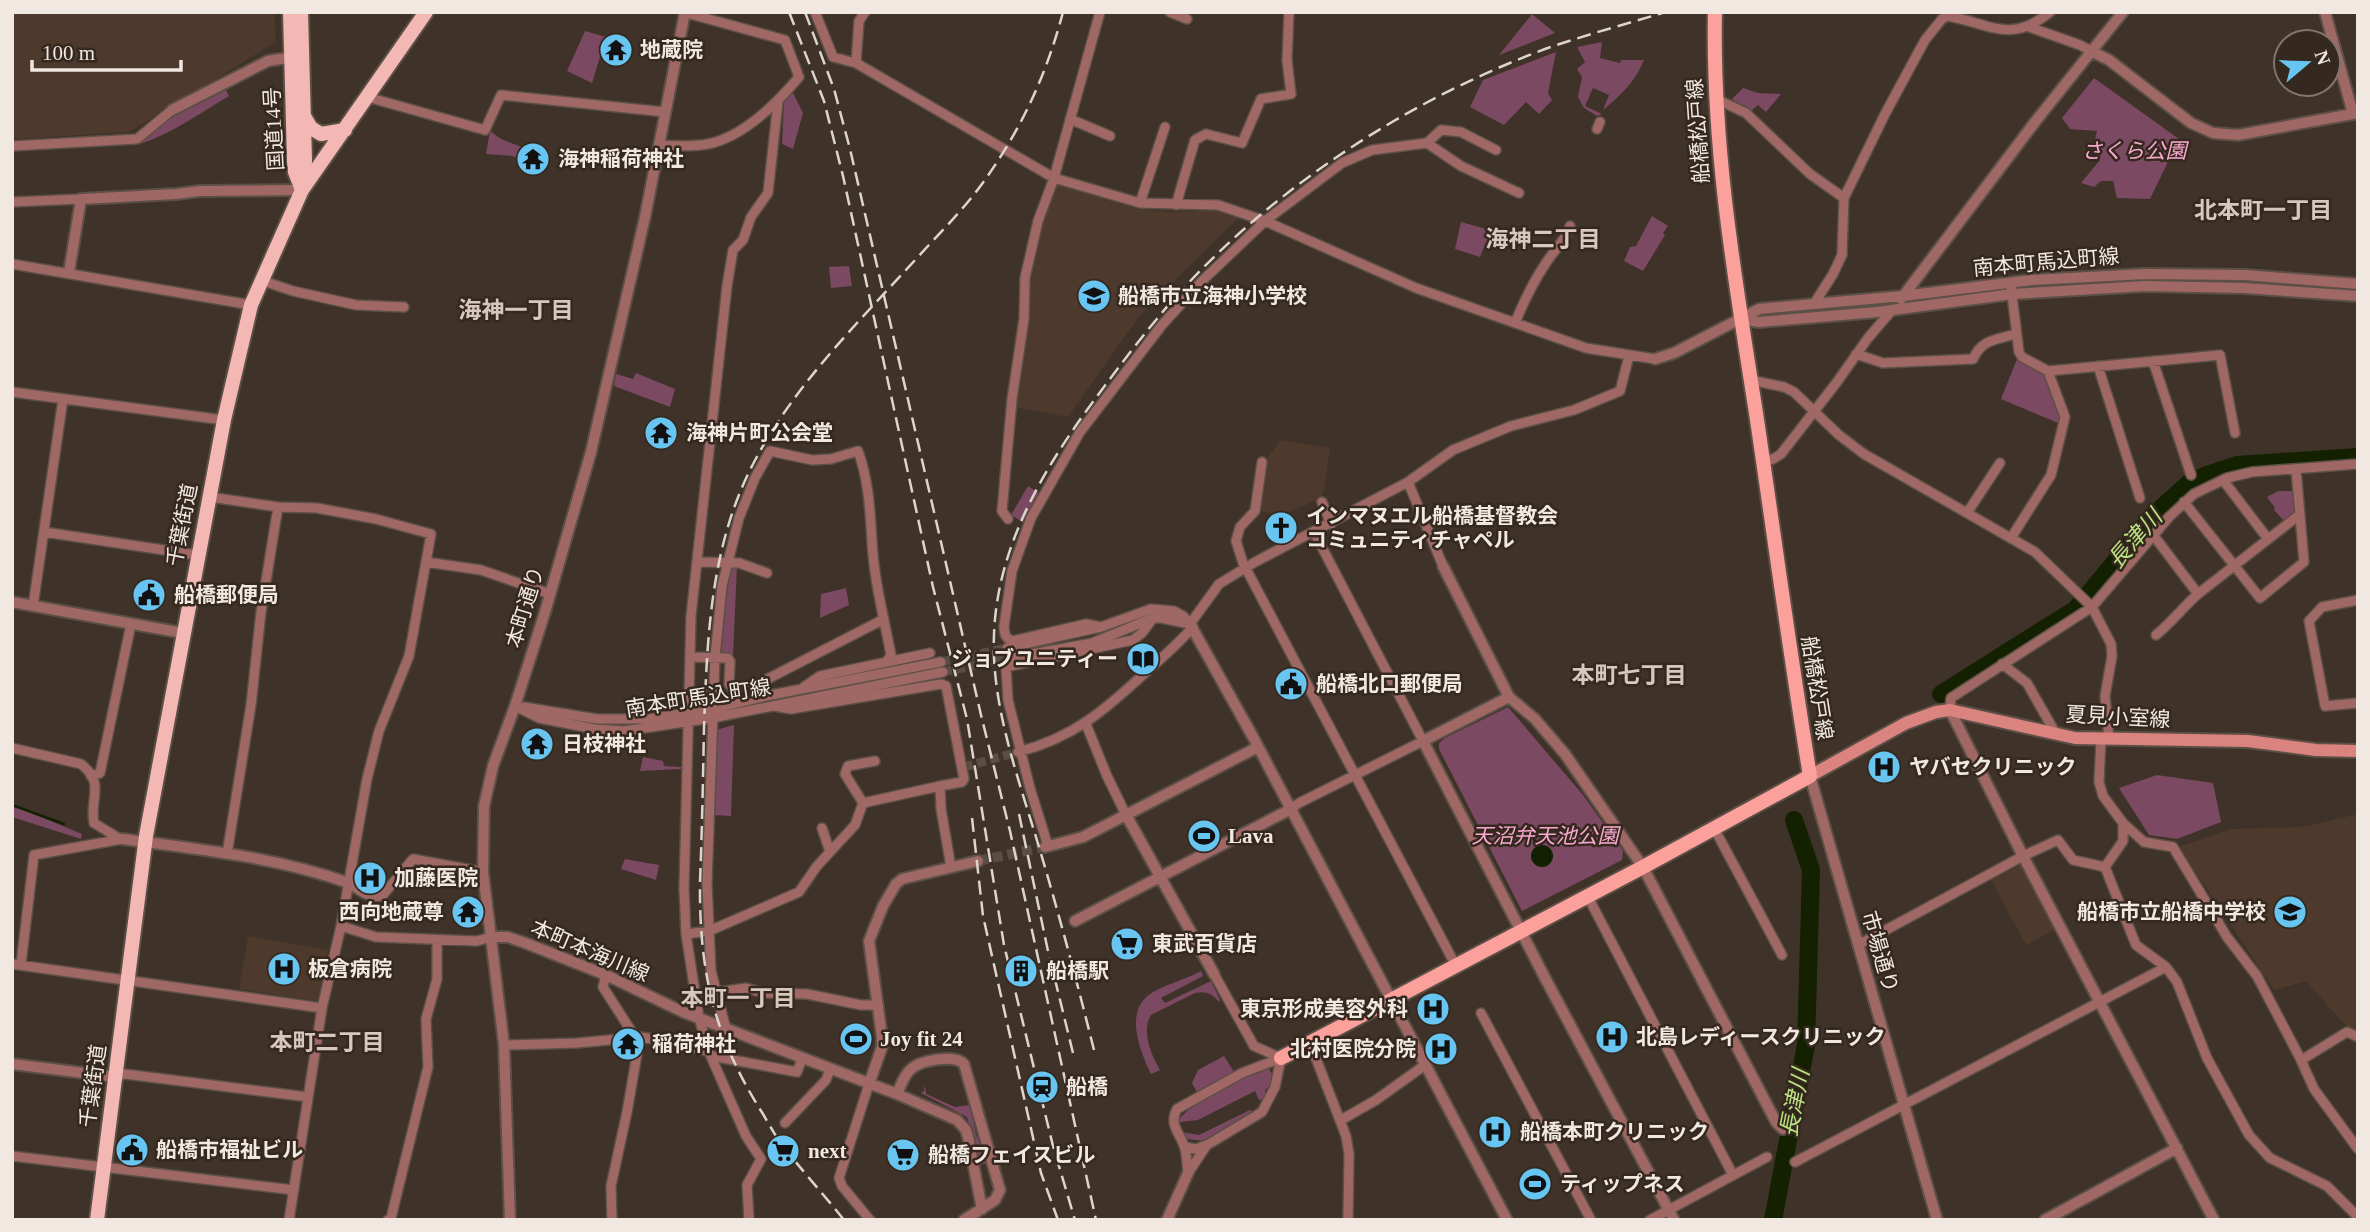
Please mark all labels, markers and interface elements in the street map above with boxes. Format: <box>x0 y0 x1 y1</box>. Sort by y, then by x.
scale bar <box>32 28 180 72</box>
north arrow <box>2272 28 2342 98</box>
temple icon: 地蔵院 <box>597 31 635 69</box>
place label: 地蔵院 <box>640 38 703 62</box>
text: 100 m <box>42 41 95 65</box>
text: N <box>2310 48 2335 68</box>
street label: 船橋松戸線 <box>1682 78 1714 184</box>
street label: 国道14号 <box>260 86 288 172</box>
park label: さくら公園 <box>2082 139 2189 163</box>
temple icon: 海神稲荷神社 <box>514 140 552 178</box>
place label: 海神稲荷神社 <box>558 147 684 171</box>
district label: 北本町一丁目 <box>2194 198 2332 223</box>
district label: 海神二丁目 <box>1486 227 1601 252</box>
street label: 南本町馬込町線 <box>1972 244 2120 280</box>
school or university icon: 船橋市立海神小学校 <box>1075 277 1113 315</box>
place label: 船橋市立海神小学校 <box>1118 284 1307 308</box>
district label: 海神一丁目 <box>459 298 574 323</box>
temple icon: 海神片町公会堂 <box>642 414 680 452</box>
place label: 海神片町公会堂 <box>686 421 833 445</box>
street label: 千葉街道 <box>162 481 202 569</box>
water label: 長津川 <box>2103 502 2169 573</box>
place label: インマヌエル船橋基督教会 コミュニティチャペル <box>1306 504 1558 552</box>
church icon: インマヌエル船橋基督教会 コミュニティチャペル <box>1262 509 1300 547</box>
street label: 本町通り <box>501 563 549 651</box>
public building icon: 船橋郵便局 <box>130 576 168 614</box>
place label: 船橋郵便局 <box>174 583 279 607</box>
street label: 船橋松戸線 <box>1797 634 1837 742</box>
library icon: ジョブユニティー <box>1124 640 1162 678</box>
place label: ジョブユニティー <box>951 647 1118 671</box>
district label: 本町七丁目 <box>1572 663 1687 688</box>
public building icon: 船橋北口郵便局 <box>1272 665 1310 703</box>
place label: 船橋北口郵便局 <box>1316 672 1463 696</box>
street label: 南本町馬込町線 <box>624 675 772 721</box>
street label: 夏見小室線 <box>2065 702 2171 732</box>
temple icon: 日枝神社 <box>518 725 556 763</box>
place label: 日枝神社 <box>562 732 646 756</box>
hospital icon: ヤバセクリニック <box>1865 748 1903 786</box>
place label: ヤバセクリニック <box>1909 755 2077 779</box>
sports icon: Lava <box>1185 817 1223 855</box>
place label: Lava <box>1228 824 1274 848</box>
park label: 天沼弁天池公園 <box>1472 824 1621 848</box>
hospital icon: 加藤医院 <box>351 859 389 897</box>
place label: 加藤医院 <box>394 866 478 890</box>
temple icon: 西向地蔵尊 <box>449 893 487 931</box>
school or university icon: 船橋市立船橋中学校 <box>2271 893 2309 931</box>
place label: 西向地蔵尊 <box>339 900 444 924</box>
place label: 船橋市立船橋中学校 <box>2077 900 2266 924</box>
street label: 市場通り <box>1857 908 1903 996</box>
street label: 本町本海川線 <box>527 915 653 987</box>
supermarket icon: 東武百貨店 <box>1108 925 1146 963</box>
place label: 東武百貨店 <box>1152 932 1257 956</box>
hospital icon: 板倉病院 <box>265 950 303 988</box>
building icon: 船橋駅 <box>1002 952 1040 990</box>
place label: 板倉病院 <box>308 957 392 981</box>
place label: 船橋駅 <box>1046 959 1109 983</box>
district label: 本町一丁目 <box>681 986 796 1011</box>
hospital icon: 東京形成美容外科 <box>1414 990 1452 1028</box>
place label: 東京形成美容外科 <box>1240 997 1408 1021</box>
hospital icon: 北島レディースクリニック <box>1593 1018 1631 1056</box>
sports icon: Joy fit 24 <box>837 1020 875 1058</box>
temple icon: 稲荷神社 <box>609 1025 647 1063</box>
place label: 北島レディースクリニック <box>1636 1025 1885 1049</box>
place label: Joy fit 24 <box>880 1027 963 1051</box>
district label: 本町二丁目 <box>270 1030 385 1055</box>
hospital icon: 北村医院分院 <box>1422 1030 1460 1068</box>
place label: 稲荷神社 <box>652 1032 736 1056</box>
place label: 北村医院分院 <box>1290 1037 1416 1061</box>
street label: 千葉街道 <box>75 1043 111 1129</box>
water label: 長津川 <box>1776 1064 1814 1139</box>
station icon: 船橋 <box>1023 1068 1061 1106</box>
place label: 船橋 <box>1066 1075 1108 1099</box>
hospital icon: 船橋本町クリニック <box>1476 1113 1514 1151</box>
place label: 船橋本町クリニック <box>1520 1120 1709 1144</box>
public building icon: 船橋市福祉ビル <box>113 1131 151 1169</box>
supermarket icon: next <box>764 1132 802 1170</box>
supermarket icon: 船橋フェイスビル <box>884 1136 922 1174</box>
place label: 船橋市福祉ビル <box>156 1138 303 1162</box>
place label: next <box>808 1139 847 1163</box>
place label: 船橋フェイスビル <box>928 1143 1095 1167</box>
sports icon: ティップネス <box>1516 1165 1554 1203</box>
place label: ティップネス <box>1560 1172 1685 1196</box>

